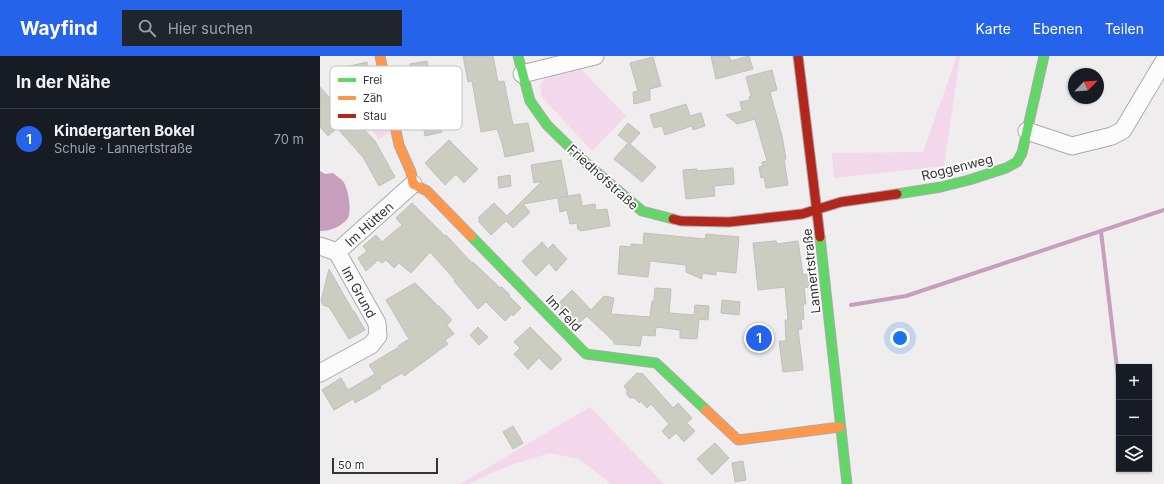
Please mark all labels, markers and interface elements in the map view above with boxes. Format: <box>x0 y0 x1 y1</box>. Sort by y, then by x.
search box <box>122 10 402 46</box>
text: Wayfind <box>20 17 98 40</box>
icon: search <box>136 17 158 39</box>
text: Hier suchen <box>168 19 253 38</box>
text: Karte <box>975 20 1011 37</box>
text: Ebenen <box>1033 20 1083 37</box>
text: Teilen <box>1105 20 1144 37</box>
legend <box>330 66 462 130</box>
north arrow <box>1068 68 1104 104</box>
text: In der Nähe <box>16 72 111 92</box>
text: Frei <box>363 73 382 87</box>
text: Zäh <box>363 91 383 105</box>
text: Stau <box>363 109 386 123</box>
text: Kindergarten Bokel <box>54 121 195 140</box>
text: 1 <box>26 131 32 147</box>
text: 70 m <box>274 131 304 147</box>
text: Schule · Lannertstraße <box>54 140 193 156</box>
street label: Friedhofstraße <box>564 141 642 213</box>
street label: Roggenweg <box>920 150 994 184</box>
street label: Im Hütten <box>342 198 396 250</box>
street label: Lannertstraße <box>799 228 823 314</box>
street label: Im Grund <box>338 263 380 321</box>
street label: Im Feld <box>543 291 585 335</box>
pin: 1 <box>746 323 772 353</box>
your location <box>890 328 910 348</box>
map controls <box>1116 364 1152 472</box>
button: + <box>1116 364 1152 400</box>
button: − <box>1116 400 1152 436</box>
button: layers <box>1116 436 1152 472</box>
scale bar <box>332 456 438 475</box>
text: 50 m <box>338 458 364 472</box>

